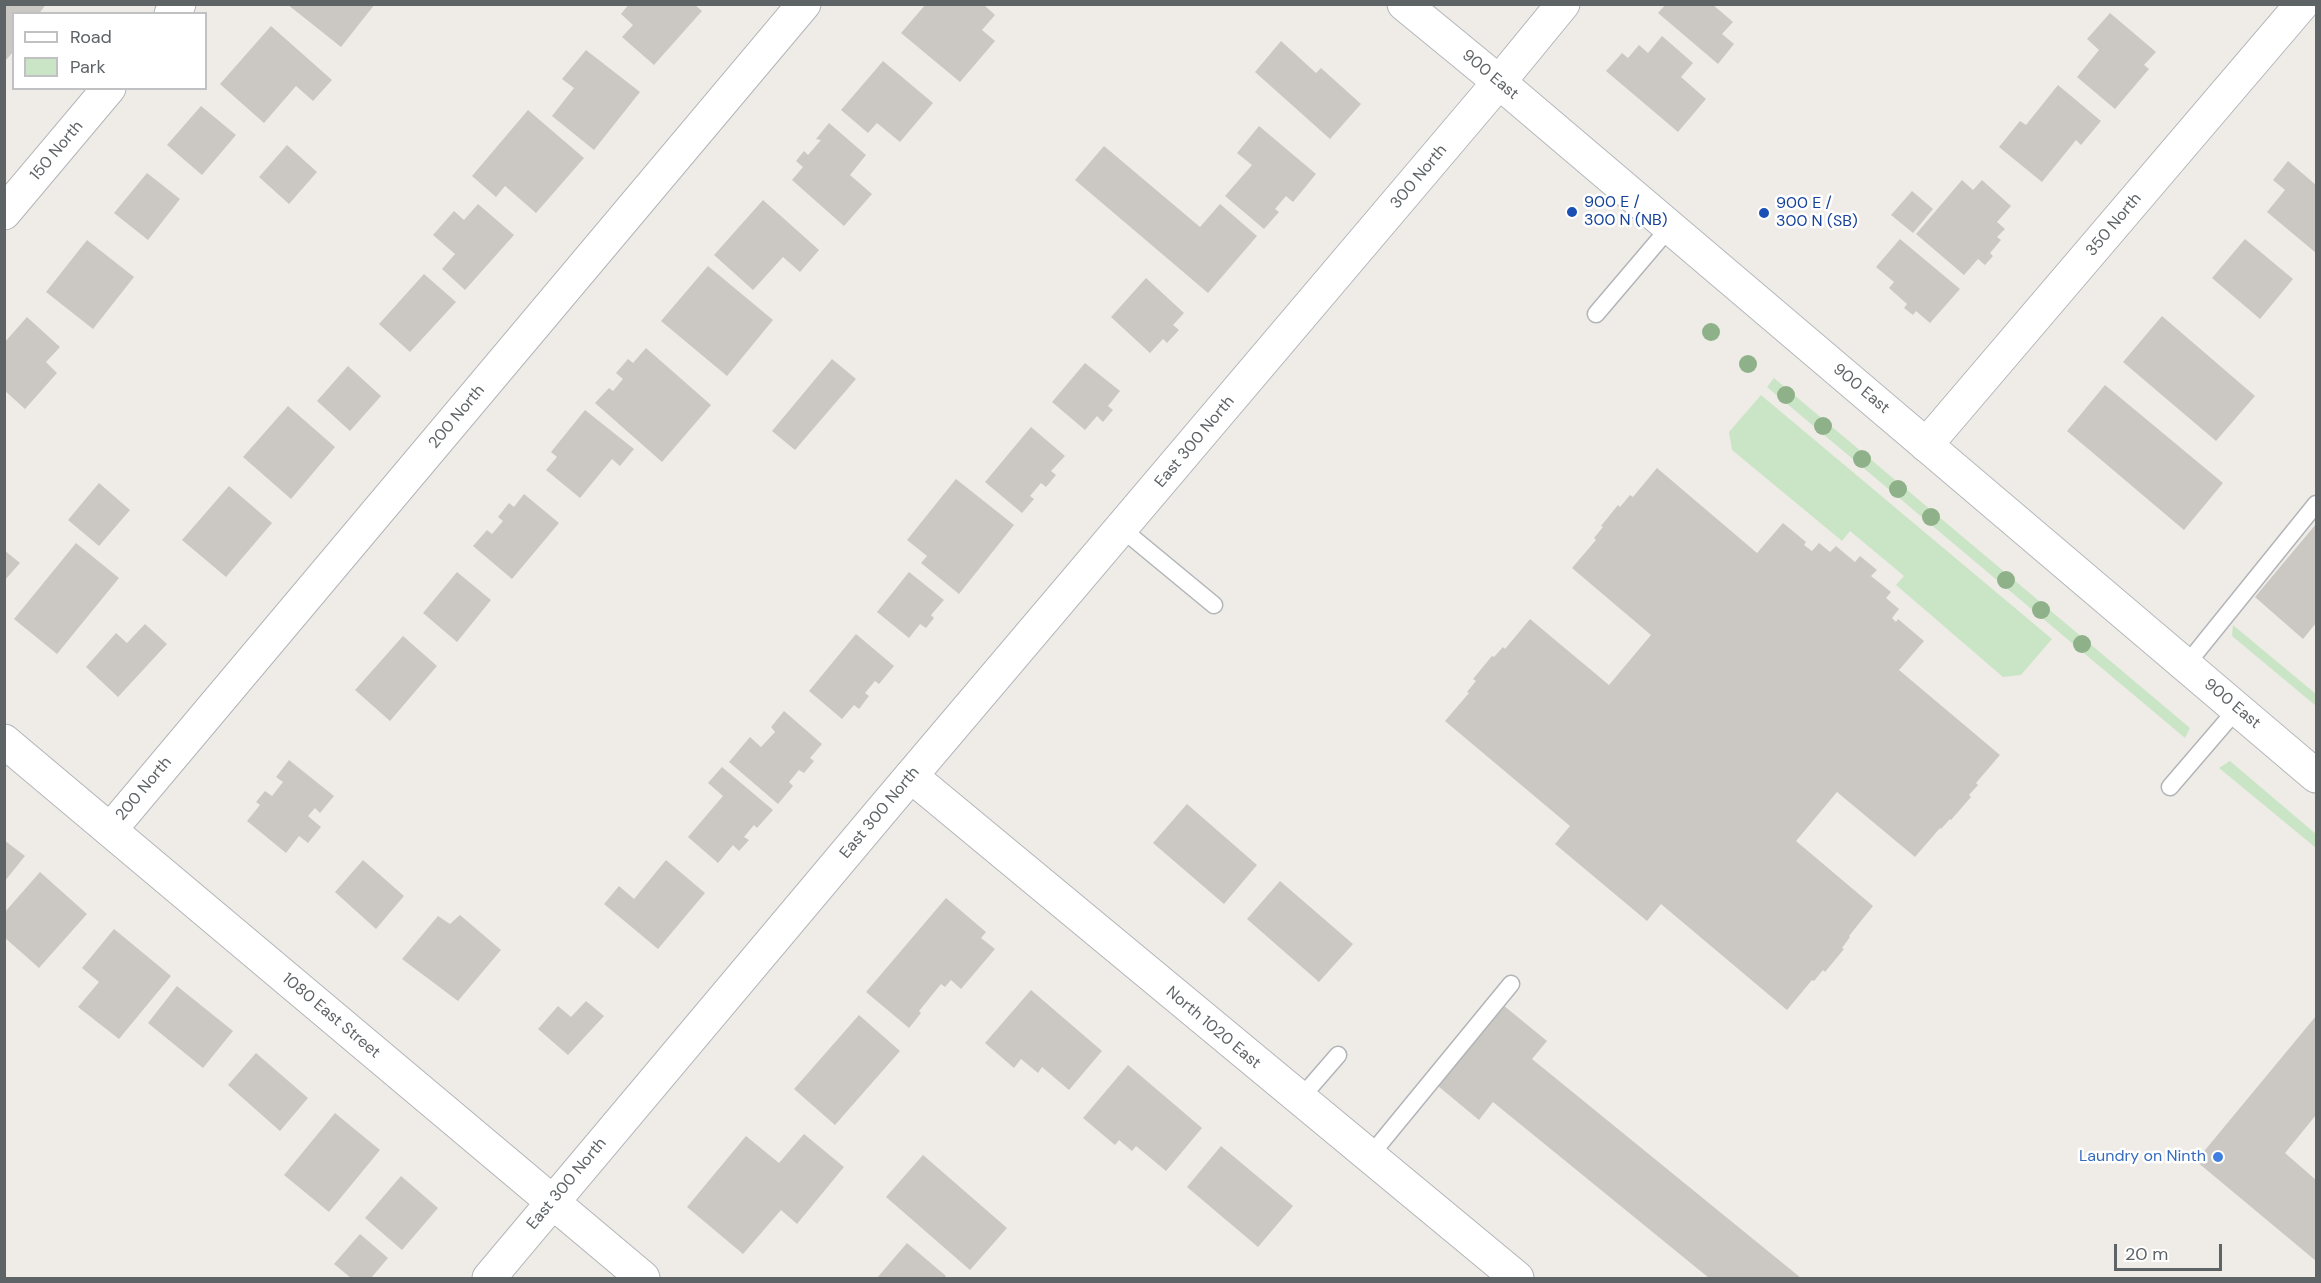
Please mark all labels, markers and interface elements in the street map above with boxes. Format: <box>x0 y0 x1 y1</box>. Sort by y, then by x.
legend <box>12 12 207 90</box>
text: Road <box>70 25 112 49</box>
street label: 900 East <box>1458 46 1522 104</box>
text: Park <box>70 55 106 79</box>
street label: 150 North <box>27 117 87 185</box>
street label: 300 North <box>1387 141 1451 213</box>
street label: 350 North <box>2082 190 2146 260</box>
place label: 900 E / 300 N (NB) <box>1584 193 1668 231</box>
place label: 900 E / 300 N (SB) <box>1776 194 1858 232</box>
marker: 900 E / 300 N (NB) <box>1565 205 1579 219</box>
marker: 900 E / 300 N (SB) <box>1757 206 1771 220</box>
street label: 900 East <box>1829 360 1893 418</box>
street label: 200 North <box>425 381 489 453</box>
street label: East 300 North <box>1151 392 1239 492</box>
street label: 900 East <box>2200 675 2264 733</box>
street label: 200 North <box>112 753 176 825</box>
street label: East 300 North <box>836 763 924 863</box>
street label: 1080 East Street <box>278 969 384 1063</box>
street label: North 1020 East <box>1162 983 1264 1073</box>
street label: East 300 North <box>523 1134 611 1234</box>
place label: Laundry on Ninth <box>2079 1147 2206 1167</box>
marker: Laundry on Ninth <box>2211 1150 2225 1164</box>
scale bar <box>2117 1232 2225 1270</box>
text: 20 m <box>2125 1242 2168 1266</box>

